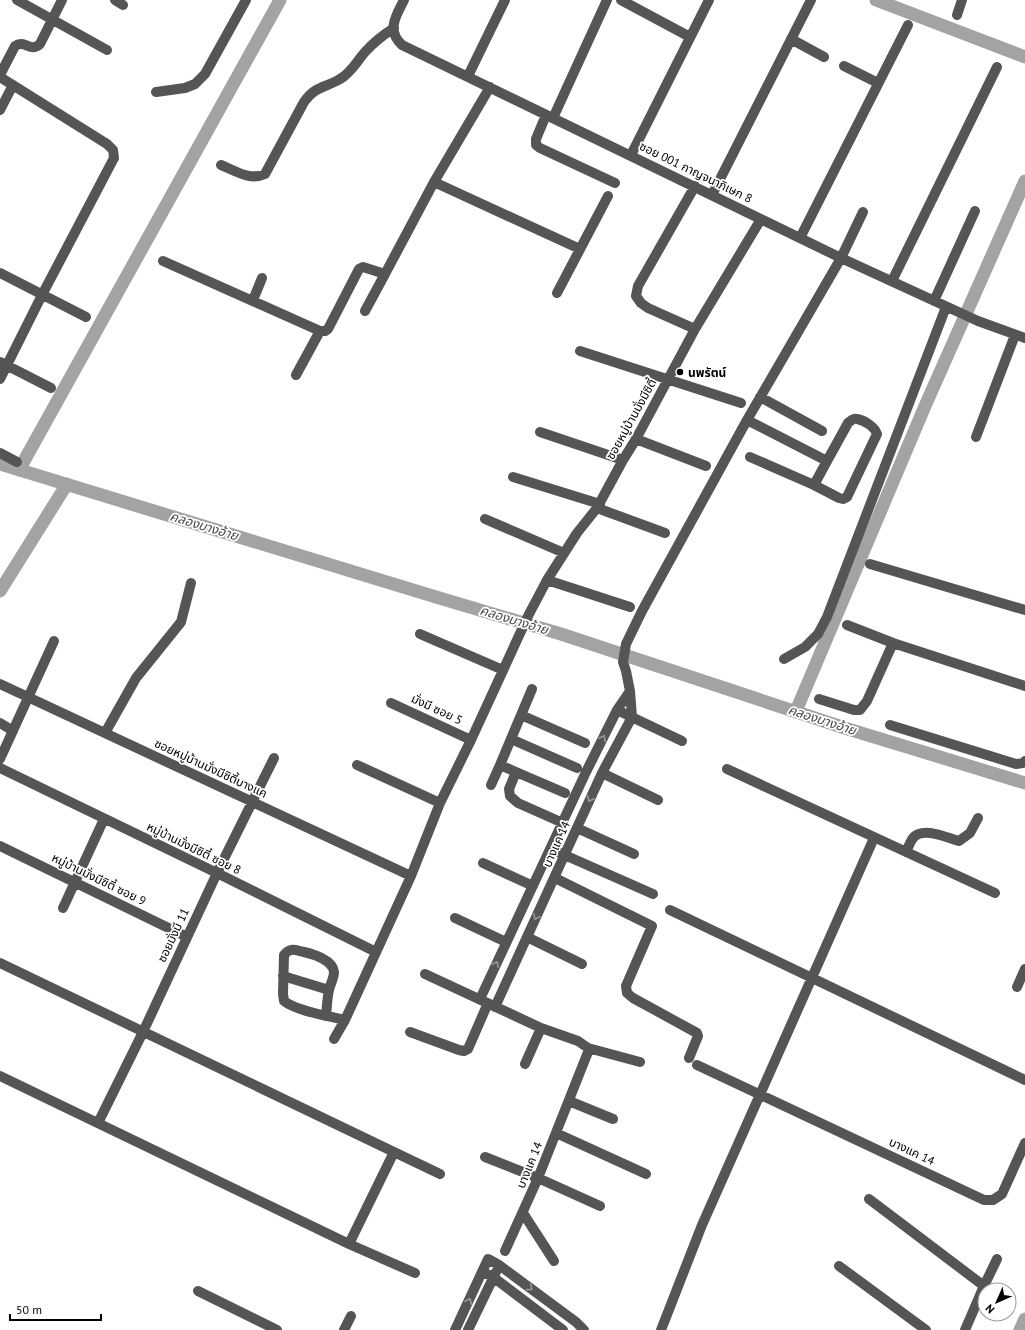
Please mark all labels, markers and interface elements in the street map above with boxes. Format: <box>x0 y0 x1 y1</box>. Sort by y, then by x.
street label: ซอย 001 กาญจนาภิเษก 8 <box>637 138 755 206</box>
place label: นพรัตน์ <box>688 365 726 380</box>
marker: นพรัตน์ <box>675 367 685 377</box>
street label: ซอยหมู่บ้านมั่งมีซิตี้ <box>602 375 659 462</box>
water label: คลองบางอ้าย <box>168 508 241 545</box>
water label: คลองบางอ้าย <box>478 602 551 639</box>
street label: มั่งมี ซอย 5 <box>409 690 465 727</box>
water label: คลองบางอ้าย <box>786 701 859 739</box>
street label: ซอยหมู่บ้านมั่งมีซิตี้บางแค <box>152 734 270 801</box>
one-way arrow <box>599 734 606 742</box>
one-way arrow <box>587 794 595 802</box>
street label: หมู่บ้านมั่งมีซิตี้ ซอย 8 <box>144 818 244 877</box>
street label: บางแค 14 <box>539 818 573 869</box>
street label: หมู่บ้านมั่งมีซิตี้ ซอย 9 <box>49 849 149 908</box>
street label: ซอยมั่งมี 11 <box>154 905 192 965</box>
one-way arrow <box>533 912 541 920</box>
one-way arrow <box>491 960 499 968</box>
street label: บางแค 14 <box>887 1134 938 1168</box>
street label: บางแค 14 <box>513 1139 545 1190</box>
north arrow <box>977 1282 1017 1322</box>
one-way arrow <box>526 1283 533 1291</box>
scale bar <box>10 1296 101 1322</box>
one-way arrow <box>464 1297 472 1305</box>
text: 50 m <box>16 1302 42 1317</box>
text: N <box>982 1302 997 1317</box>

